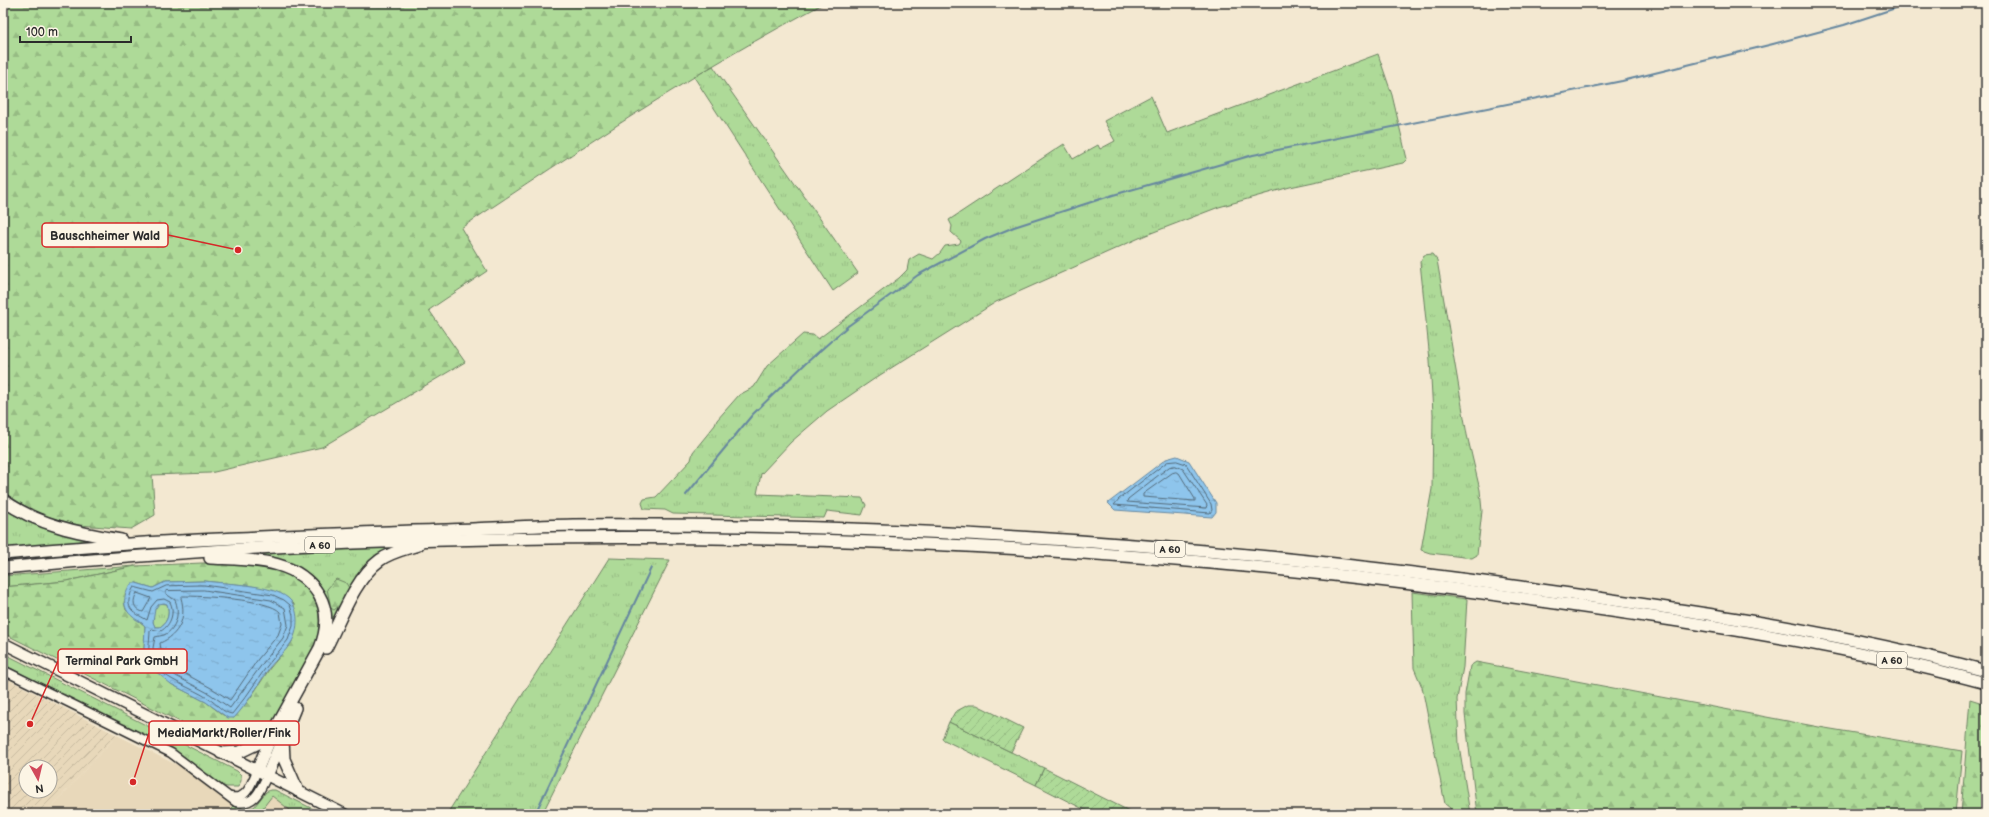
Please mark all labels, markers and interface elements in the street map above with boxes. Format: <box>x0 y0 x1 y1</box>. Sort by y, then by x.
scale bar <box>20 18 131 44</box>
text: 100 m <box>26 25 58 40</box>
callout: Bauschheimer Wald <box>42 223 168 247</box>
text: Bauschheimer Wald <box>50 229 160 244</box>
road number: A 60 <box>305 537 335 553</box>
road number: A 60 <box>1155 541 1185 557</box>
callout: Terminal Park GmbH <box>58 649 187 673</box>
road number: A 60 <box>1877 652 1907 668</box>
text: Terminal Park GmbH <box>66 654 178 669</box>
callout: MediaMarkt/Roller/Fink <box>149 721 299 745</box>
text: MediaMarkt/Roller/Fink <box>157 726 292 741</box>
north arrow <box>18 759 58 799</box>
text: N <box>34 781 44 795</box>

